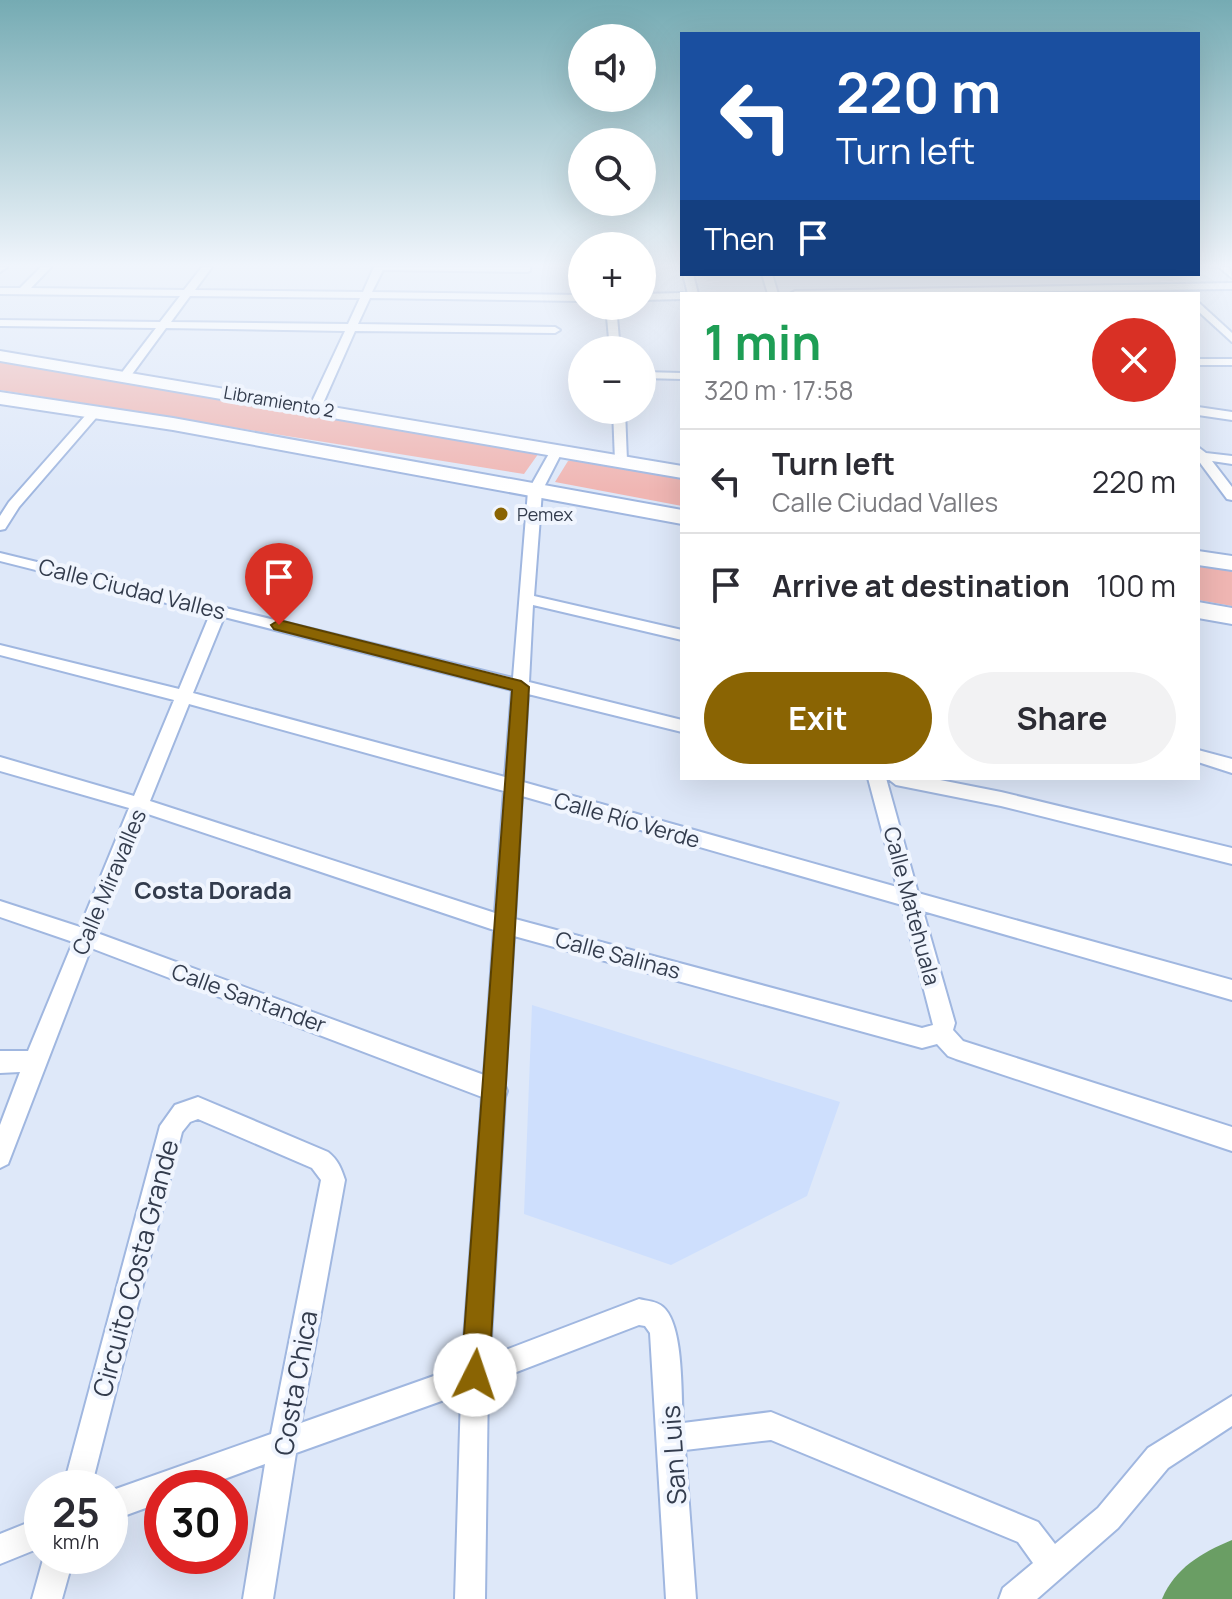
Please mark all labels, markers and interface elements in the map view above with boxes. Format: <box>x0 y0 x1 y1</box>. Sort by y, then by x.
map controls <box>568 24 656 424</box>
button: sound <box>568 24 656 112</box>
text: 220 m <box>836 53 1001 130</box>
icon: left <box>704 64 808 168</box>
text: Turn left <box>836 126 975 175</box>
button: search <box>568 128 656 216</box>
icon: arrive <box>791 216 835 260</box>
text: Then <box>704 218 775 259</box>
button: + <box>568 232 656 320</box>
text: 1 min <box>704 309 821 374</box>
button: close <box>1092 318 1176 402</box>
button: − <box>568 336 656 424</box>
text: 320 m · 17:58 <box>704 372 854 408</box>
street label: Libramiento 2 <box>222 379 336 423</box>
text: Turn left <box>772 443 895 484</box>
icon: left <box>704 459 748 503</box>
text: 220 m <box>1092 461 1176 502</box>
text: Calle Ciudad Valles <box>772 484 998 520</box>
place label: Pemex <box>517 502 573 526</box>
marker: Pemex <box>492 505 510 523</box>
pin <box>245 543 313 625</box>
street label: Calle Ciudad Valles <box>36 551 228 627</box>
icon: arrive <box>257 555 301 599</box>
icon: arrive <box>704 563 748 607</box>
text: Arrive at destination <box>772 565 1070 606</box>
text: 100 m <box>1096 565 1176 606</box>
button: Exit <box>704 672 932 764</box>
button: Share <box>948 672 1176 764</box>
street label: Calle Río Verde <box>551 785 704 855</box>
street label: Calle Miravalles <box>65 804 153 960</box>
street label: Calle Matehuala <box>876 823 948 989</box>
district label: Costa Dorada <box>134 873 292 906</box>
street label: Calle Salinas <box>552 924 684 986</box>
street label: Calle Santander <box>168 956 330 1040</box>
street label: Circuito Costa Grande <box>83 1135 187 1401</box>
street label: Costa Chica <box>265 1308 325 1458</box>
position arrow <box>433 1333 517 1417</box>
street label: San Luis <box>652 1404 694 1506</box>
speed limit sign: 30 <box>144 1470 248 1574</box>
text: 25 <box>52 1484 100 1539</box>
text: km/h <box>53 1528 99 1555</box>

